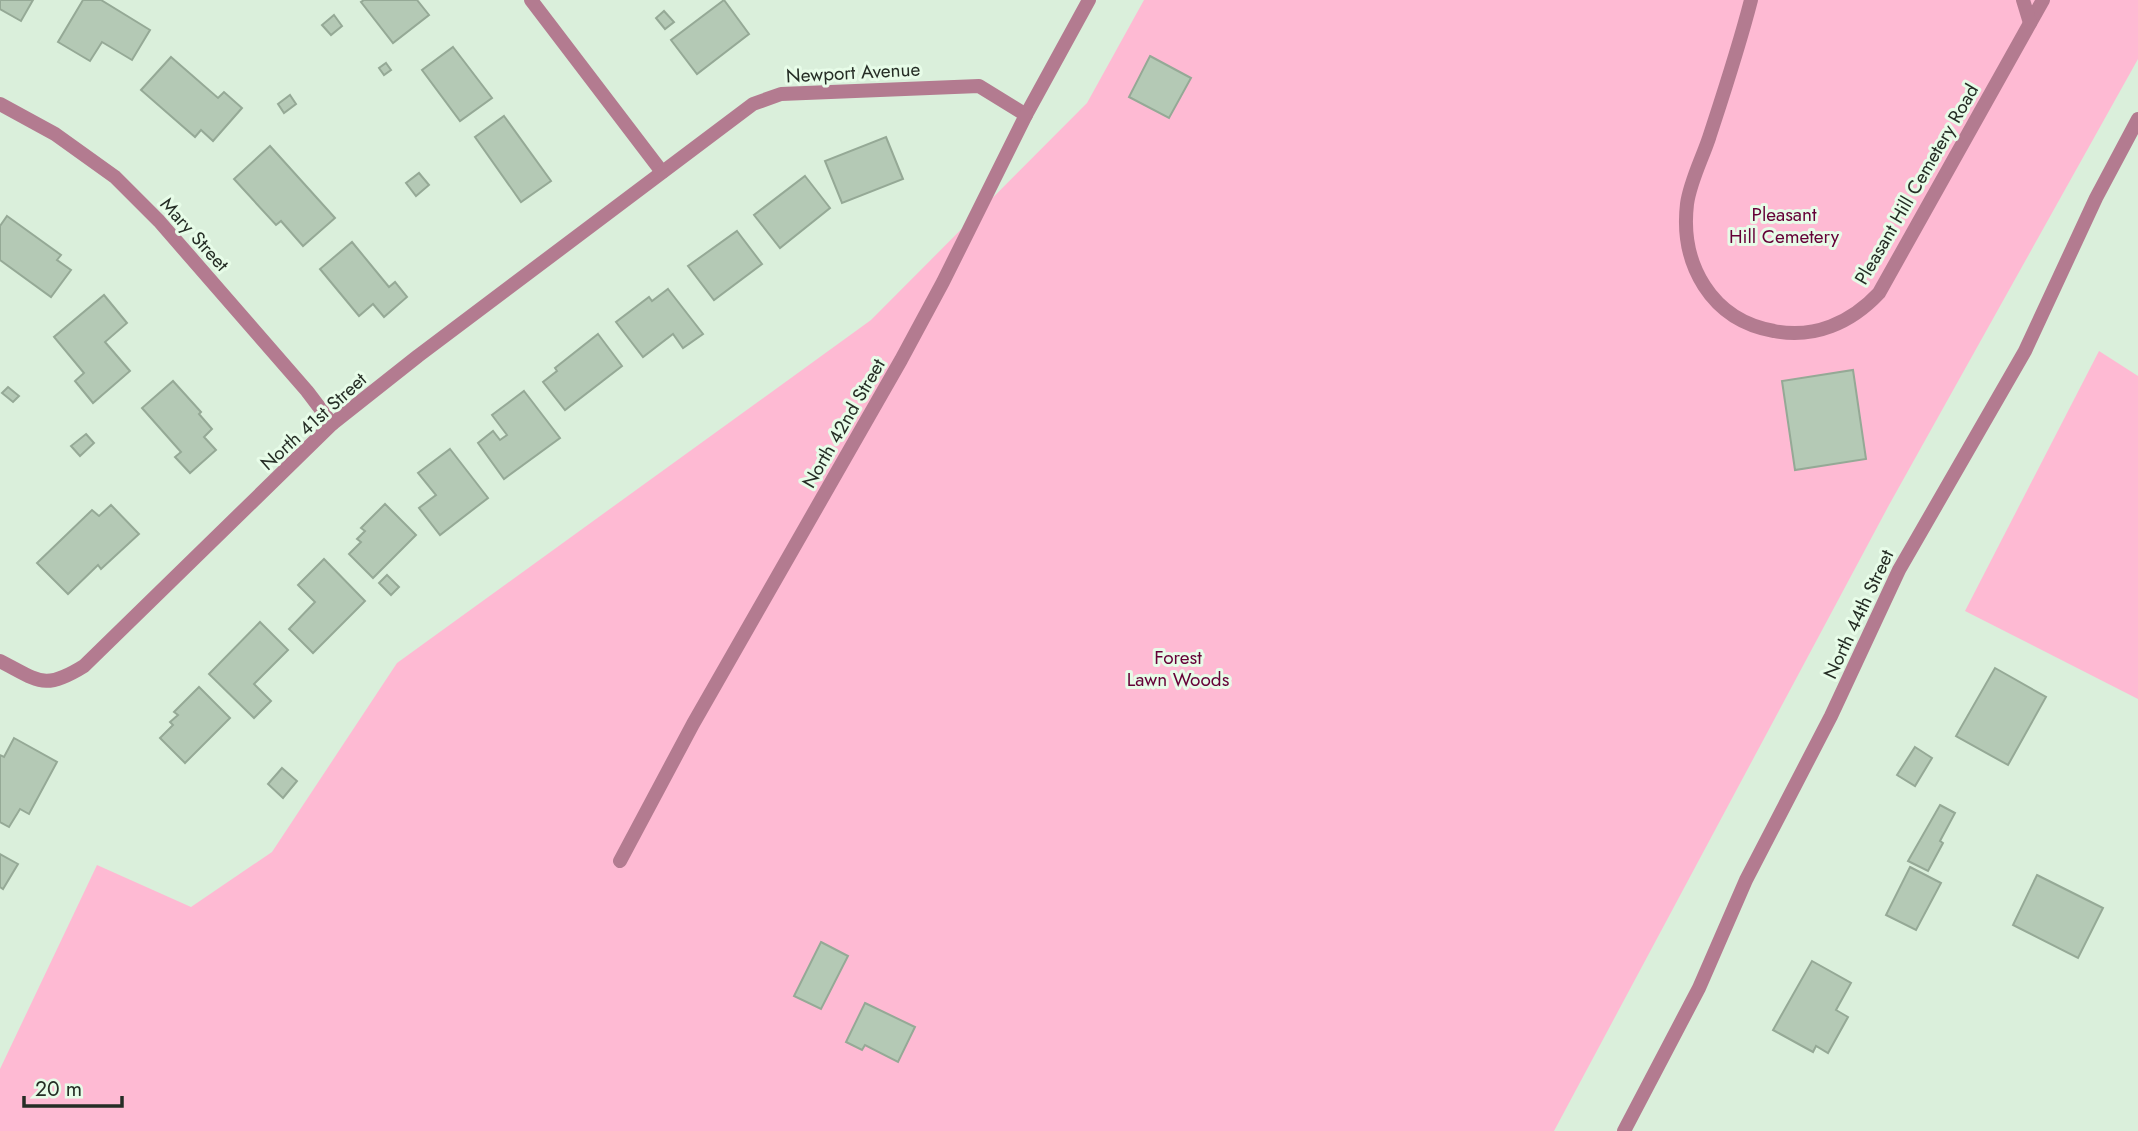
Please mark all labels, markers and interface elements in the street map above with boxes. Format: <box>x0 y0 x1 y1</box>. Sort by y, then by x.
street label: Newport Avenue <box>785 55 921 89</box>
street label: Pleasant Hill Cemetery Road <box>1848 79 1985 290</box>
street label: Mary Street <box>154 191 235 278</box>
park label: Pleasant Hill Cemetery <box>1729 201 1840 250</box>
street label: North 42nd Street <box>795 353 892 493</box>
street label: North 41st Street <box>254 366 373 476</box>
street label: North 44th Street <box>1817 545 1900 683</box>
park label: Forest Lawn Woods <box>1127 644 1230 693</box>
scale bar <box>24 1064 122 1108</box>
text: 20 m <box>35 1074 82 1104</box>

